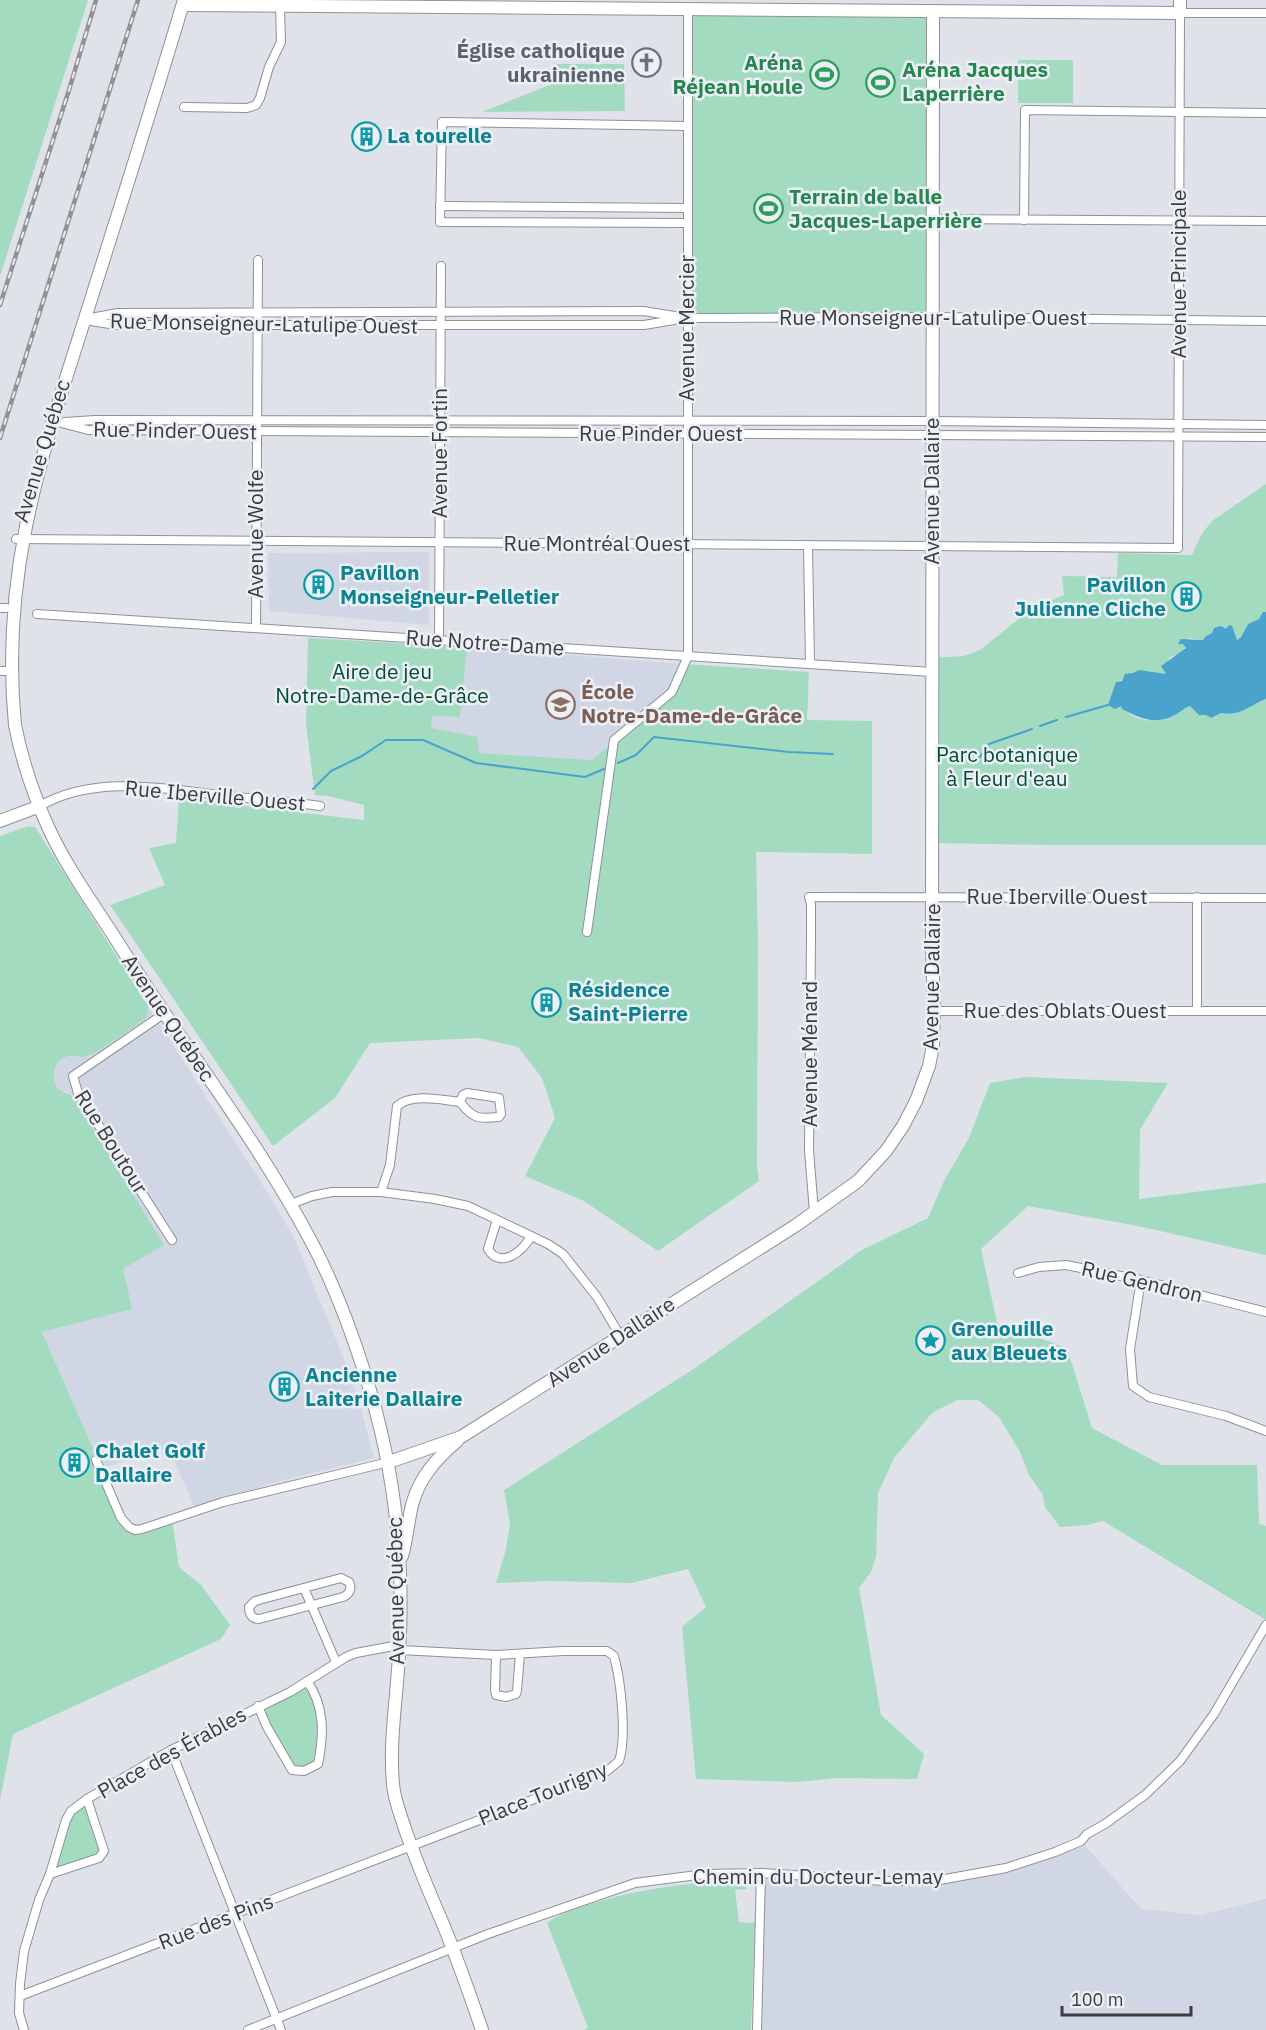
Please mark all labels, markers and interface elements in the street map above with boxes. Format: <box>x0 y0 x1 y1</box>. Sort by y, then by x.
place label: Église catholique ukrainienne <box>457 36 625 88</box>
church icon: Église catholique ukrainienne <box>630 47 662 79</box>
place label: Aréna Réjean Houle <box>672 48 803 100</box>
place label: Aréna Jacques Laperrière <box>902 55 1048 107</box>
sports icon: Aréna Réjean Houle <box>808 59 840 91</box>
sports icon: Aréna Jacques Laperrière <box>865 66 897 98</box>
building icon: La tourelle <box>350 120 382 152</box>
place label: La tourelle <box>387 121 492 149</box>
place label: Terrain de balle Jacques-Laperrière <box>789 182 982 234</box>
street label: Avenue Principale <box>1164 190 1192 358</box>
sports icon: Terrain de balle Jacques-Laperrière <box>752 193 784 225</box>
street label: Avenue Mercier <box>672 255 700 401</box>
street label: Rue Monseigneur-Latulipe Ouest <box>779 303 1087 331</box>
street label: Rue Monseigneur-Latulipe Ouest <box>110 306 418 340</box>
street label: Avenue Québec <box>6 376 76 525</box>
street label: Avenue Fortin <box>425 388 453 518</box>
street label: Rue Pinder Ouest <box>93 415 257 445</box>
street label: Avenue Dallaire <box>917 417 945 565</box>
street label: Rue Pinder Ouest <box>579 419 743 447</box>
street label: Avenue Wolfe <box>241 469 269 599</box>
street label: Rue Montréal Ouest <box>504 529 690 557</box>
place label: Pavillon Monseigneur-Pelletier <box>340 558 560 610</box>
building icon: Pavillon Monseigneur-Pelletier <box>303 569 335 601</box>
place label: Pavillon Julienne Cliche <box>1015 570 1166 622</box>
building icon: Pavillon Julienne Cliche <box>1171 581 1203 613</box>
street label: Rue Notre-Dame <box>405 623 565 662</box>
park label: Aire de jeu Notre-Dame-de-Grâce <box>275 657 489 709</box>
place label: École Notre-Dame-de-Grâce <box>581 677 802 729</box>
school or university icon: École Notre-Dame-de-Grâce <box>544 688 576 720</box>
park label: Parc botanique à Fleur d'eau <box>936 740 1078 792</box>
street label: Rue Iberville Ouest <box>124 773 306 817</box>
street label: Rue Iberville Ouest <box>966 882 1148 910</box>
street label: Avenue Dallaire <box>916 903 946 1051</box>
street label: Avenue Québec <box>116 948 222 1086</box>
place label: Résidence Saint-Pierre <box>568 975 688 1027</box>
street label: Avenue Ménard <box>795 981 823 1127</box>
building icon: Résidence Saint-Pierre <box>531 986 563 1018</box>
street label: Rue des Oblats Ouest <box>963 996 1167 1024</box>
street label: Rue Boutour <box>69 1084 155 1199</box>
street label: Rue Gendron <box>1079 1254 1205 1309</box>
street label: Avenue Dallaire <box>541 1289 680 1393</box>
place label: Grenouille aux Bleuets <box>951 1314 1067 1366</box>
place icon: Grenouille aux Bleuets <box>914 1325 946 1357</box>
place label: Ancienne Laiterie Dallaire <box>305 1360 463 1412</box>
building icon: Ancienne Laiterie Dallaire <box>268 1371 300 1403</box>
place label: Chalet Golf Dallaire <box>95 1436 206 1488</box>
building icon: Chalet Golf Dallaire <box>58 1447 90 1479</box>
street label: Avenue Québec <box>380 1517 410 1665</box>
street label: Place des Érables <box>92 1700 251 1805</box>
street label: Place Tourigny <box>474 1754 612 1832</box>
street label: Chemin du Docteur-Lemay <box>693 1862 944 1890</box>
street label: Rue des Pins <box>154 1886 277 1956</box>
scale bar <box>1062 1979 1191 2017</box>
text: 100 m <box>1071 1988 1123 2011</box>

